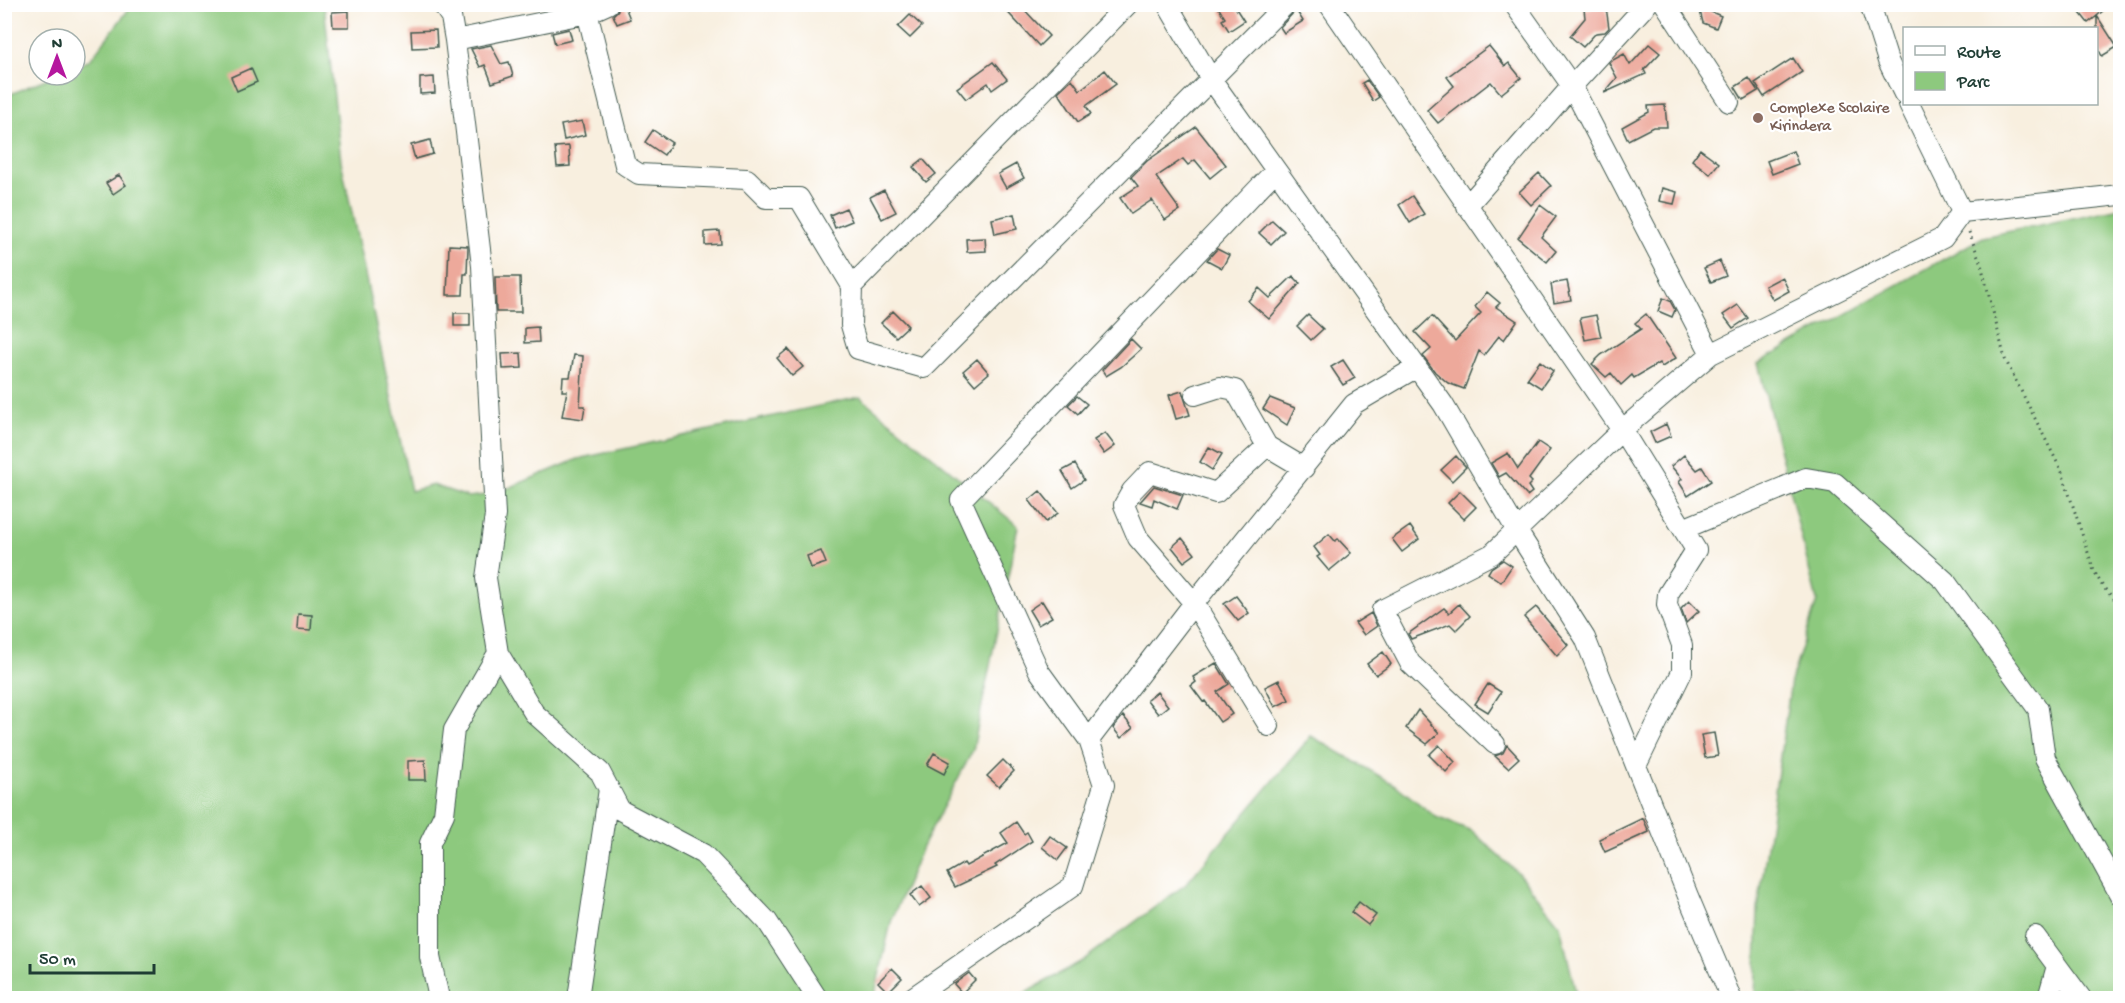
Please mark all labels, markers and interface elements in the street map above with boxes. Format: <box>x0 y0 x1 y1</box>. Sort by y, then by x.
north arrow <box>27 27 87 87</box>
legend <box>1903 27 2098 105</box>
text: N <box>52 36 63 55</box>
text: Route <box>1957 43 2002 64</box>
text: Parc <box>1956 73 1990 94</box>
place label: Complexe Scolaire Kirindera <box>1770 100 1890 137</box>
marker: Complexe Scolaire Kirindera <box>1751 111 1765 125</box>
scale bar <box>30 937 154 975</box>
text: 50 m <box>39 950 76 971</box>

